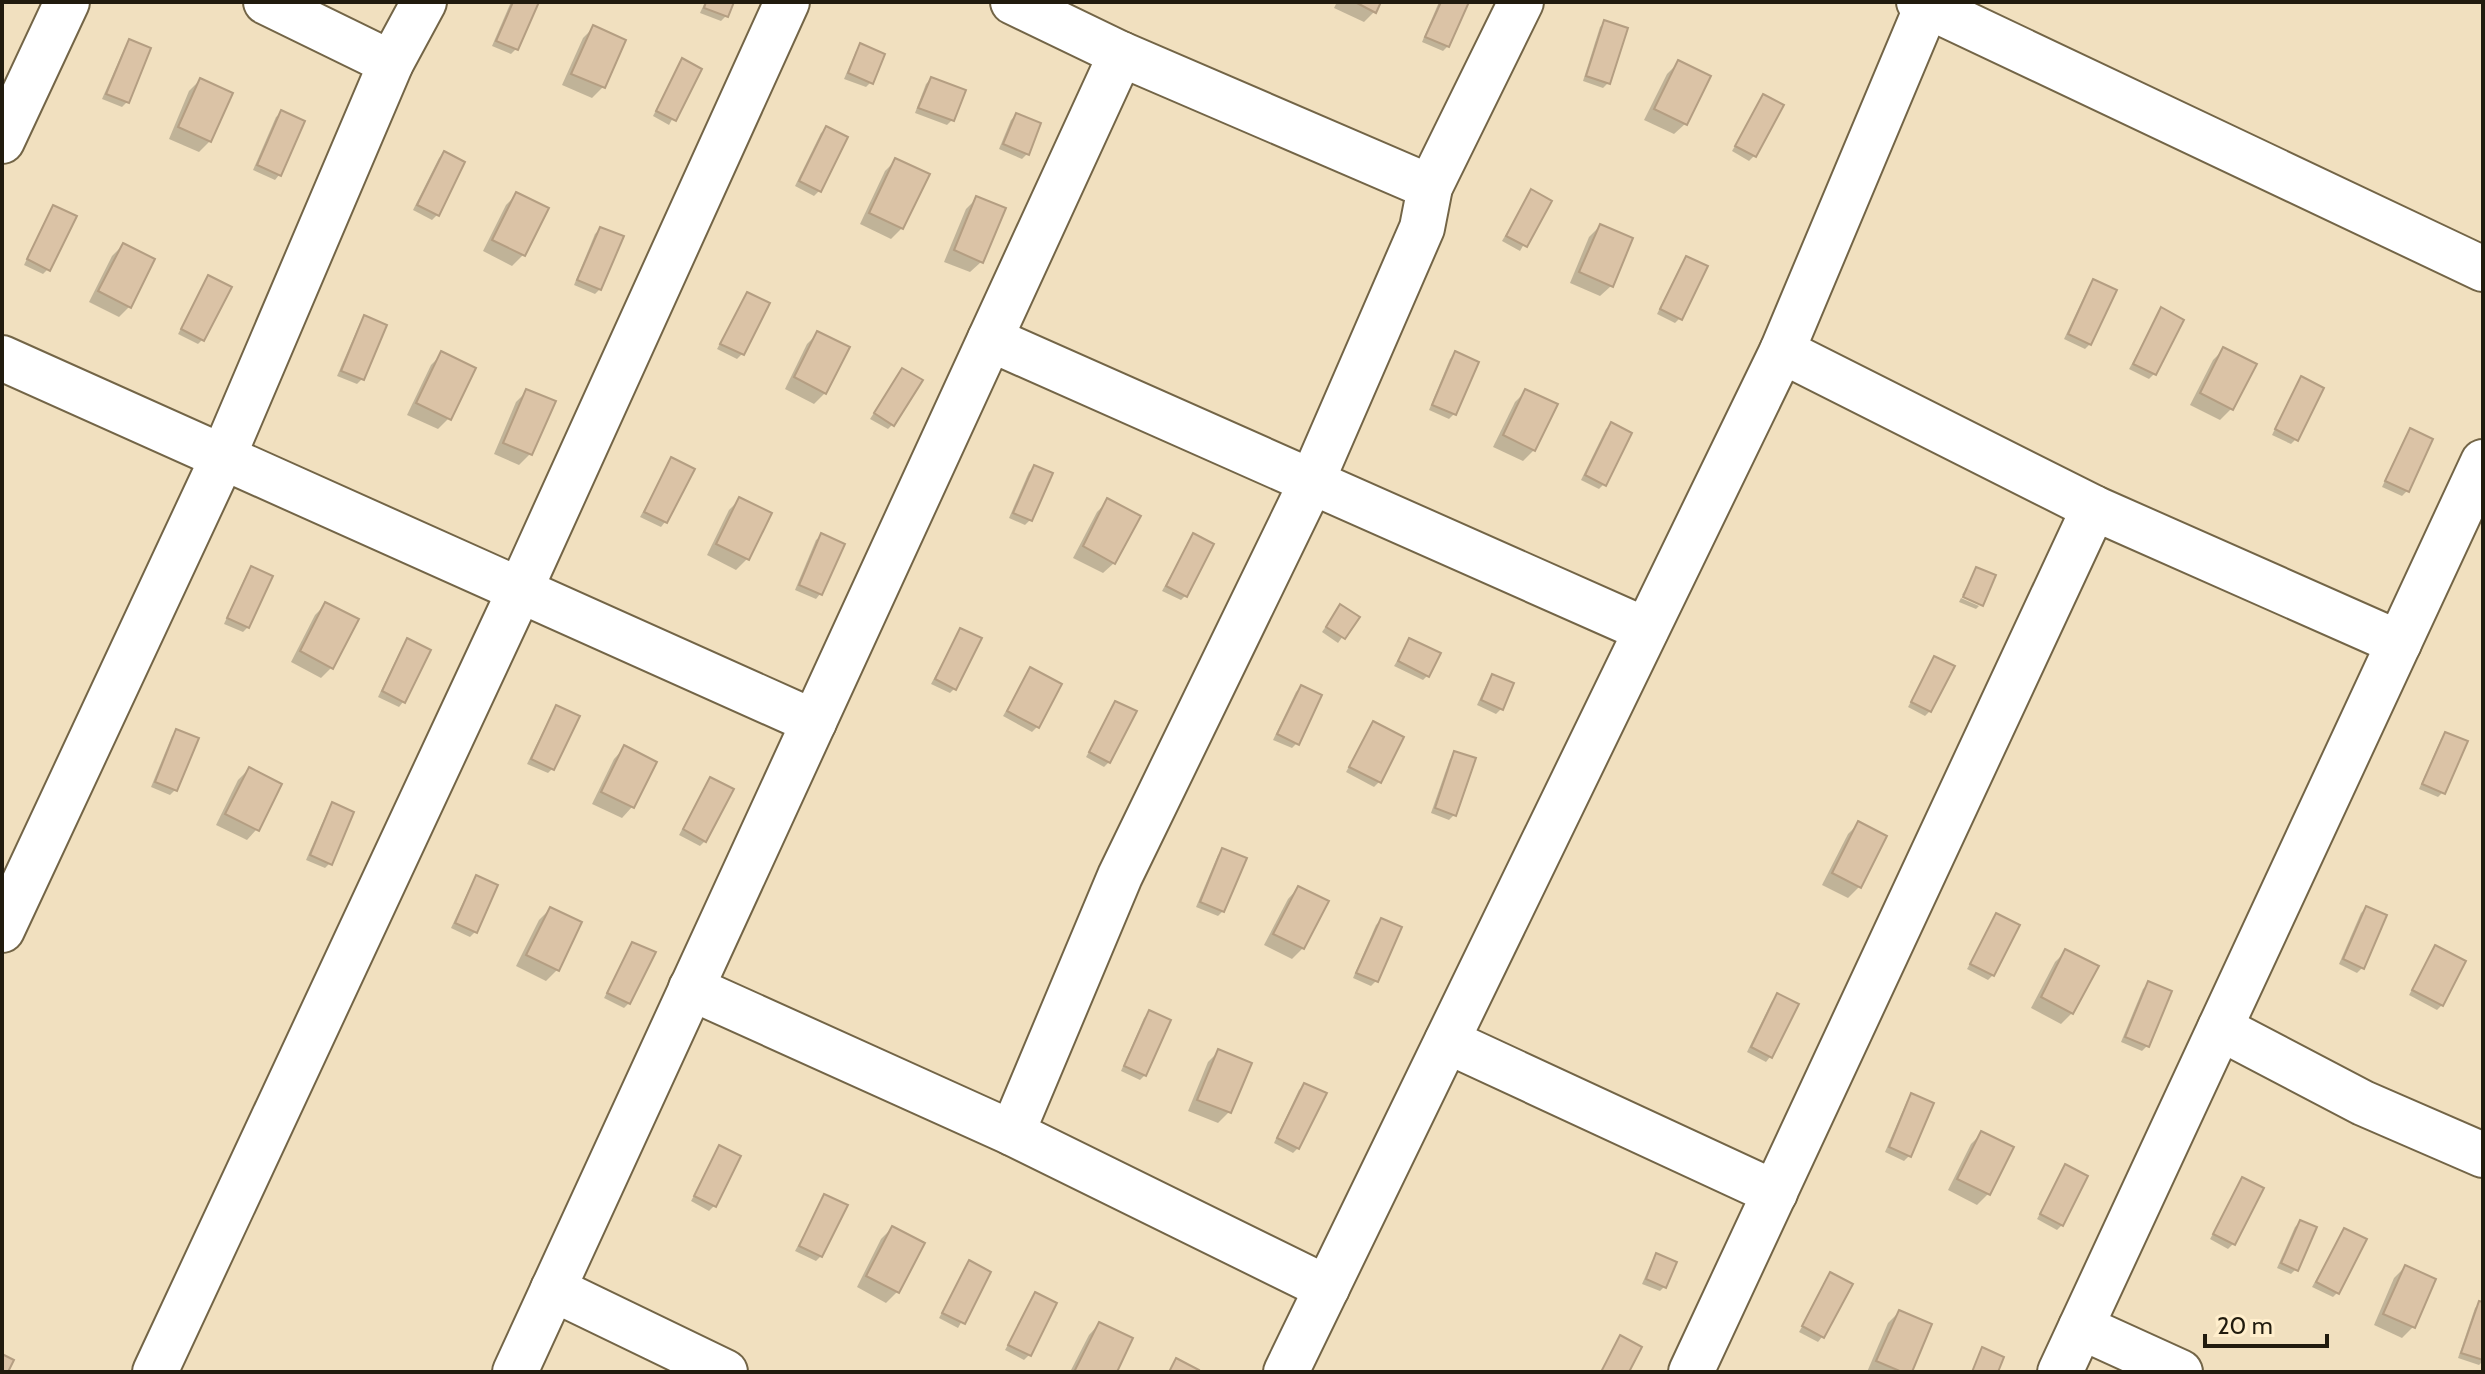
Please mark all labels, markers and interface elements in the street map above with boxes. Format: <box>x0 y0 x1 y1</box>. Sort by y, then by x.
scale bar <box>2205 1298 2327 1348</box>
text: 20 m <box>2217 1311 2273 1340</box>

